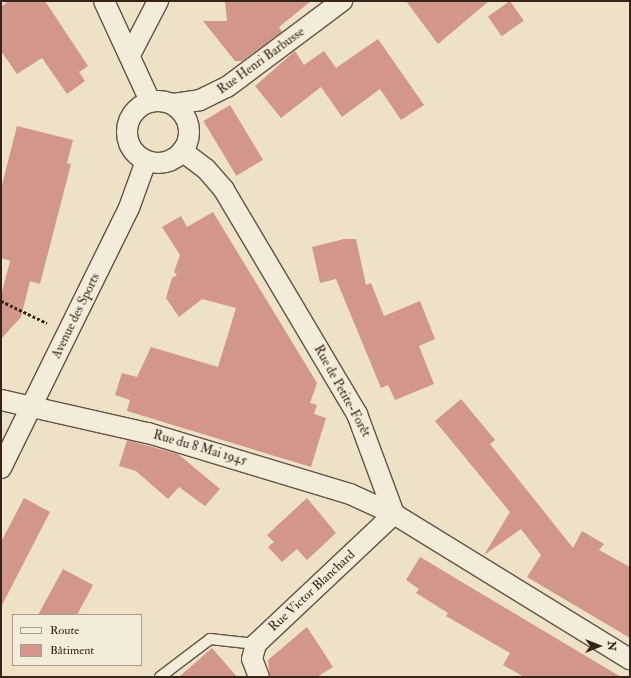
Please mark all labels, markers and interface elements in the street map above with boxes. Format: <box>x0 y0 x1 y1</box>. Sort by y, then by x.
street label: Rue Henri Barbusse <box>214 24 308 98</box>
street label: Avenue des Sports <box>49 271 103 361</box>
street label: Rue de Petite-Forêt <box>310 342 374 440</box>
street label: Rue du 8 Mai 1945 <box>151 427 249 469</box>
street label: Rue Victor Blanchard <box>266 547 358 635</box>
legend <box>12 614 142 666</box>
text: Route <box>50 623 79 638</box>
north arrow <box>579 626 619 666</box>
text: N <box>605 641 618 651</box>
text: Bâtiment <box>50 643 94 658</box>

